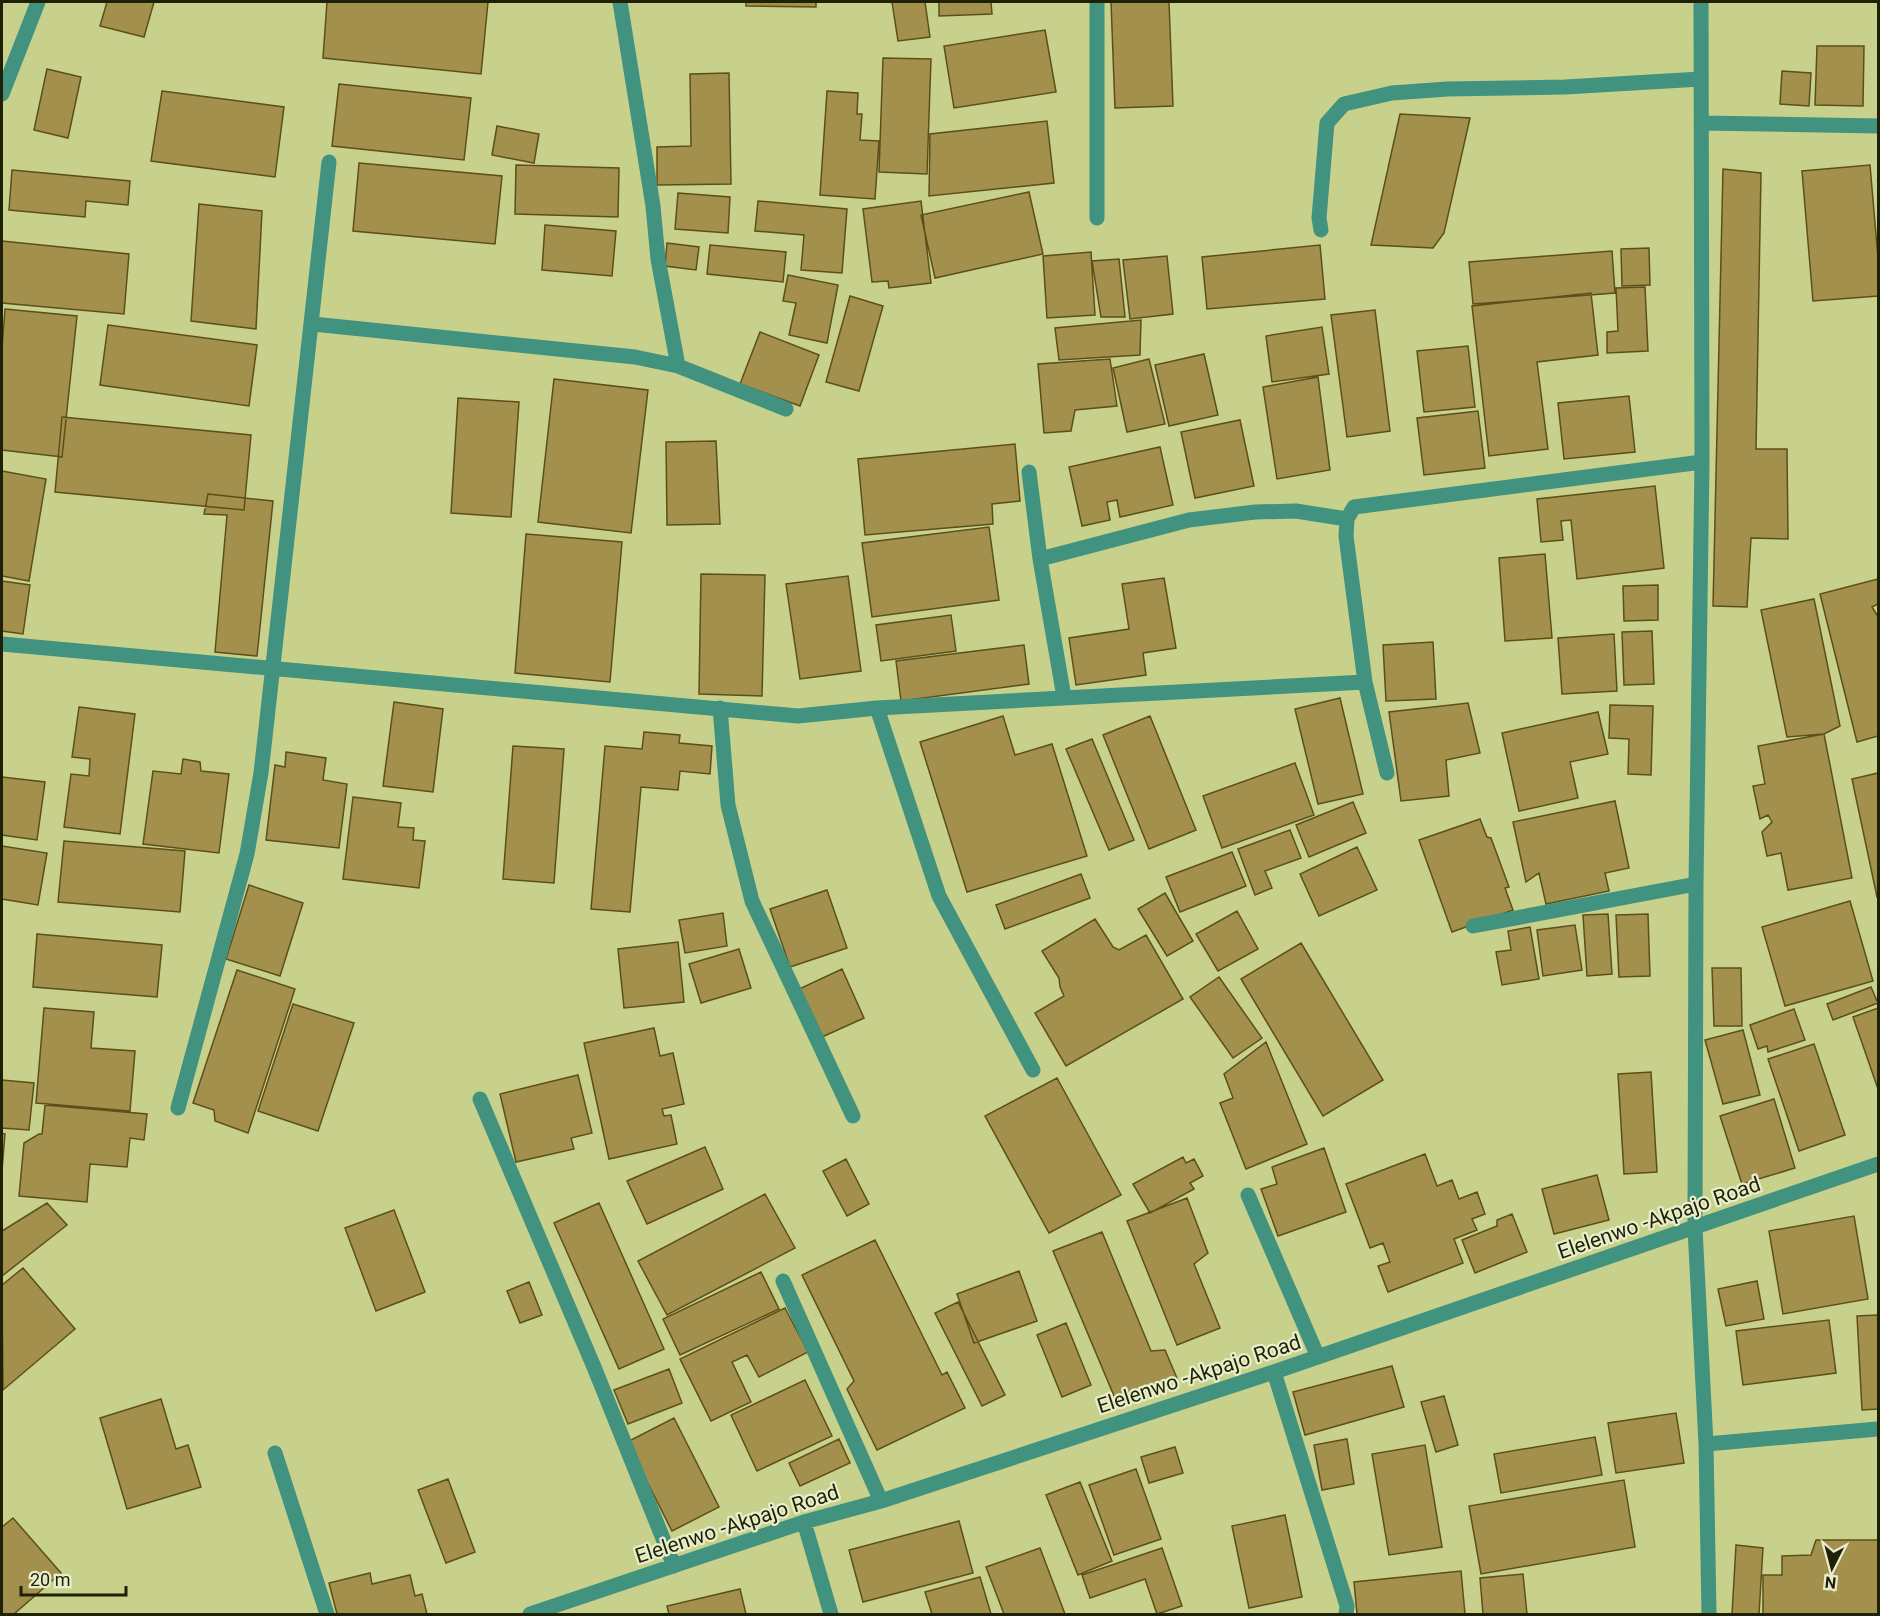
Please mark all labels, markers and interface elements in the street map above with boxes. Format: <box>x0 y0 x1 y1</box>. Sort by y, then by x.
street label: Elelenwo -Akpajo Road <box>1555 1172 1763 1264</box>
street label: Elelenwo -Akpajo Road <box>1094 1330 1304 1418</box>
street label: Elelenwo -Akpajo Road <box>632 1480 842 1568</box>
north arrow <box>1802 1538 1862 1598</box>
scale bar <box>21 1559 126 1597</box>
text: 20 m <box>30 1569 70 1590</box>
text: N <box>1824 1572 1837 1592</box>

